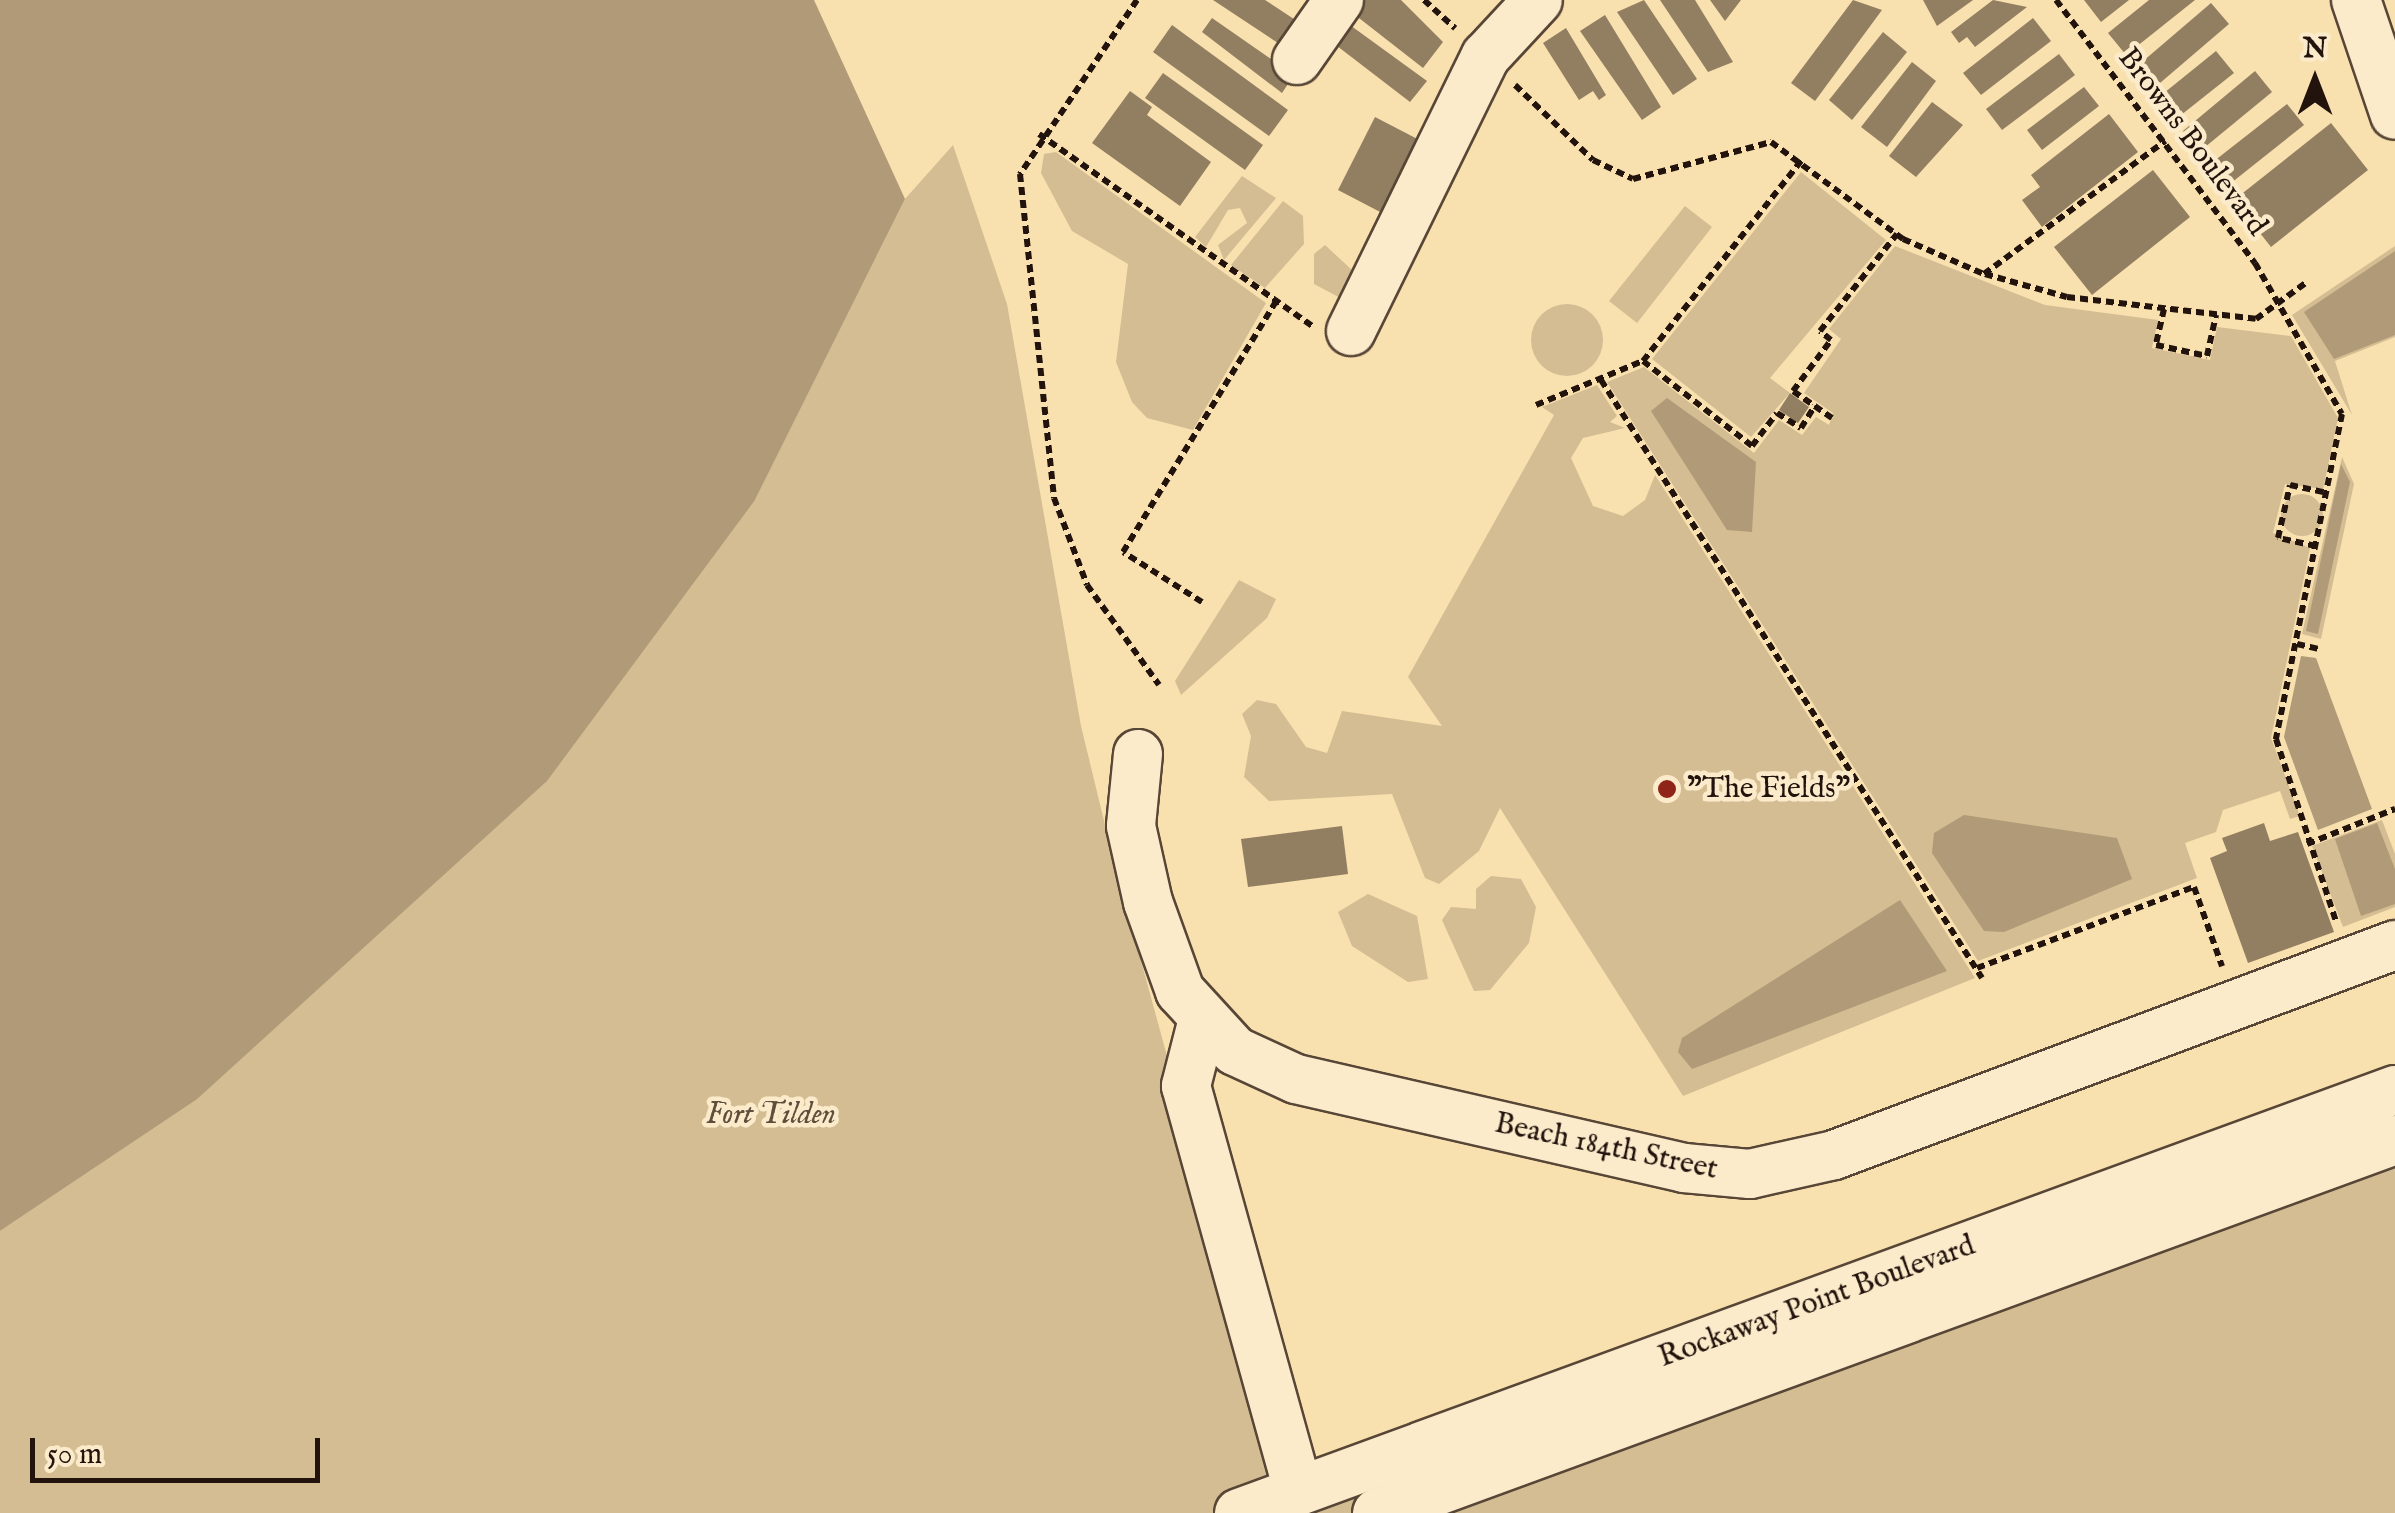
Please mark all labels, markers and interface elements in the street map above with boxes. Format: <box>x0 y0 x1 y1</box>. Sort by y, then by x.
north arrow <box>2265 30 2365 130</box>
text: N <box>2303 32 2327 67</box>
street label: Browns Boulevard <box>2110 41 2274 243</box>
place label: "The Fields" <box>1687 771 1850 807</box>
marker: "The Fields" <box>1656 778 1678 800</box>
park label: Fort Tilden <box>706 1097 836 1133</box>
street label: Beach 184th Street <box>1491 1106 1721 1188</box>
street label: Rockaway Point Boulevard <box>1654 1228 1980 1376</box>
scale bar <box>35 1418 325 1480</box>
text: 50 m <box>47 1436 102 1474</box>

